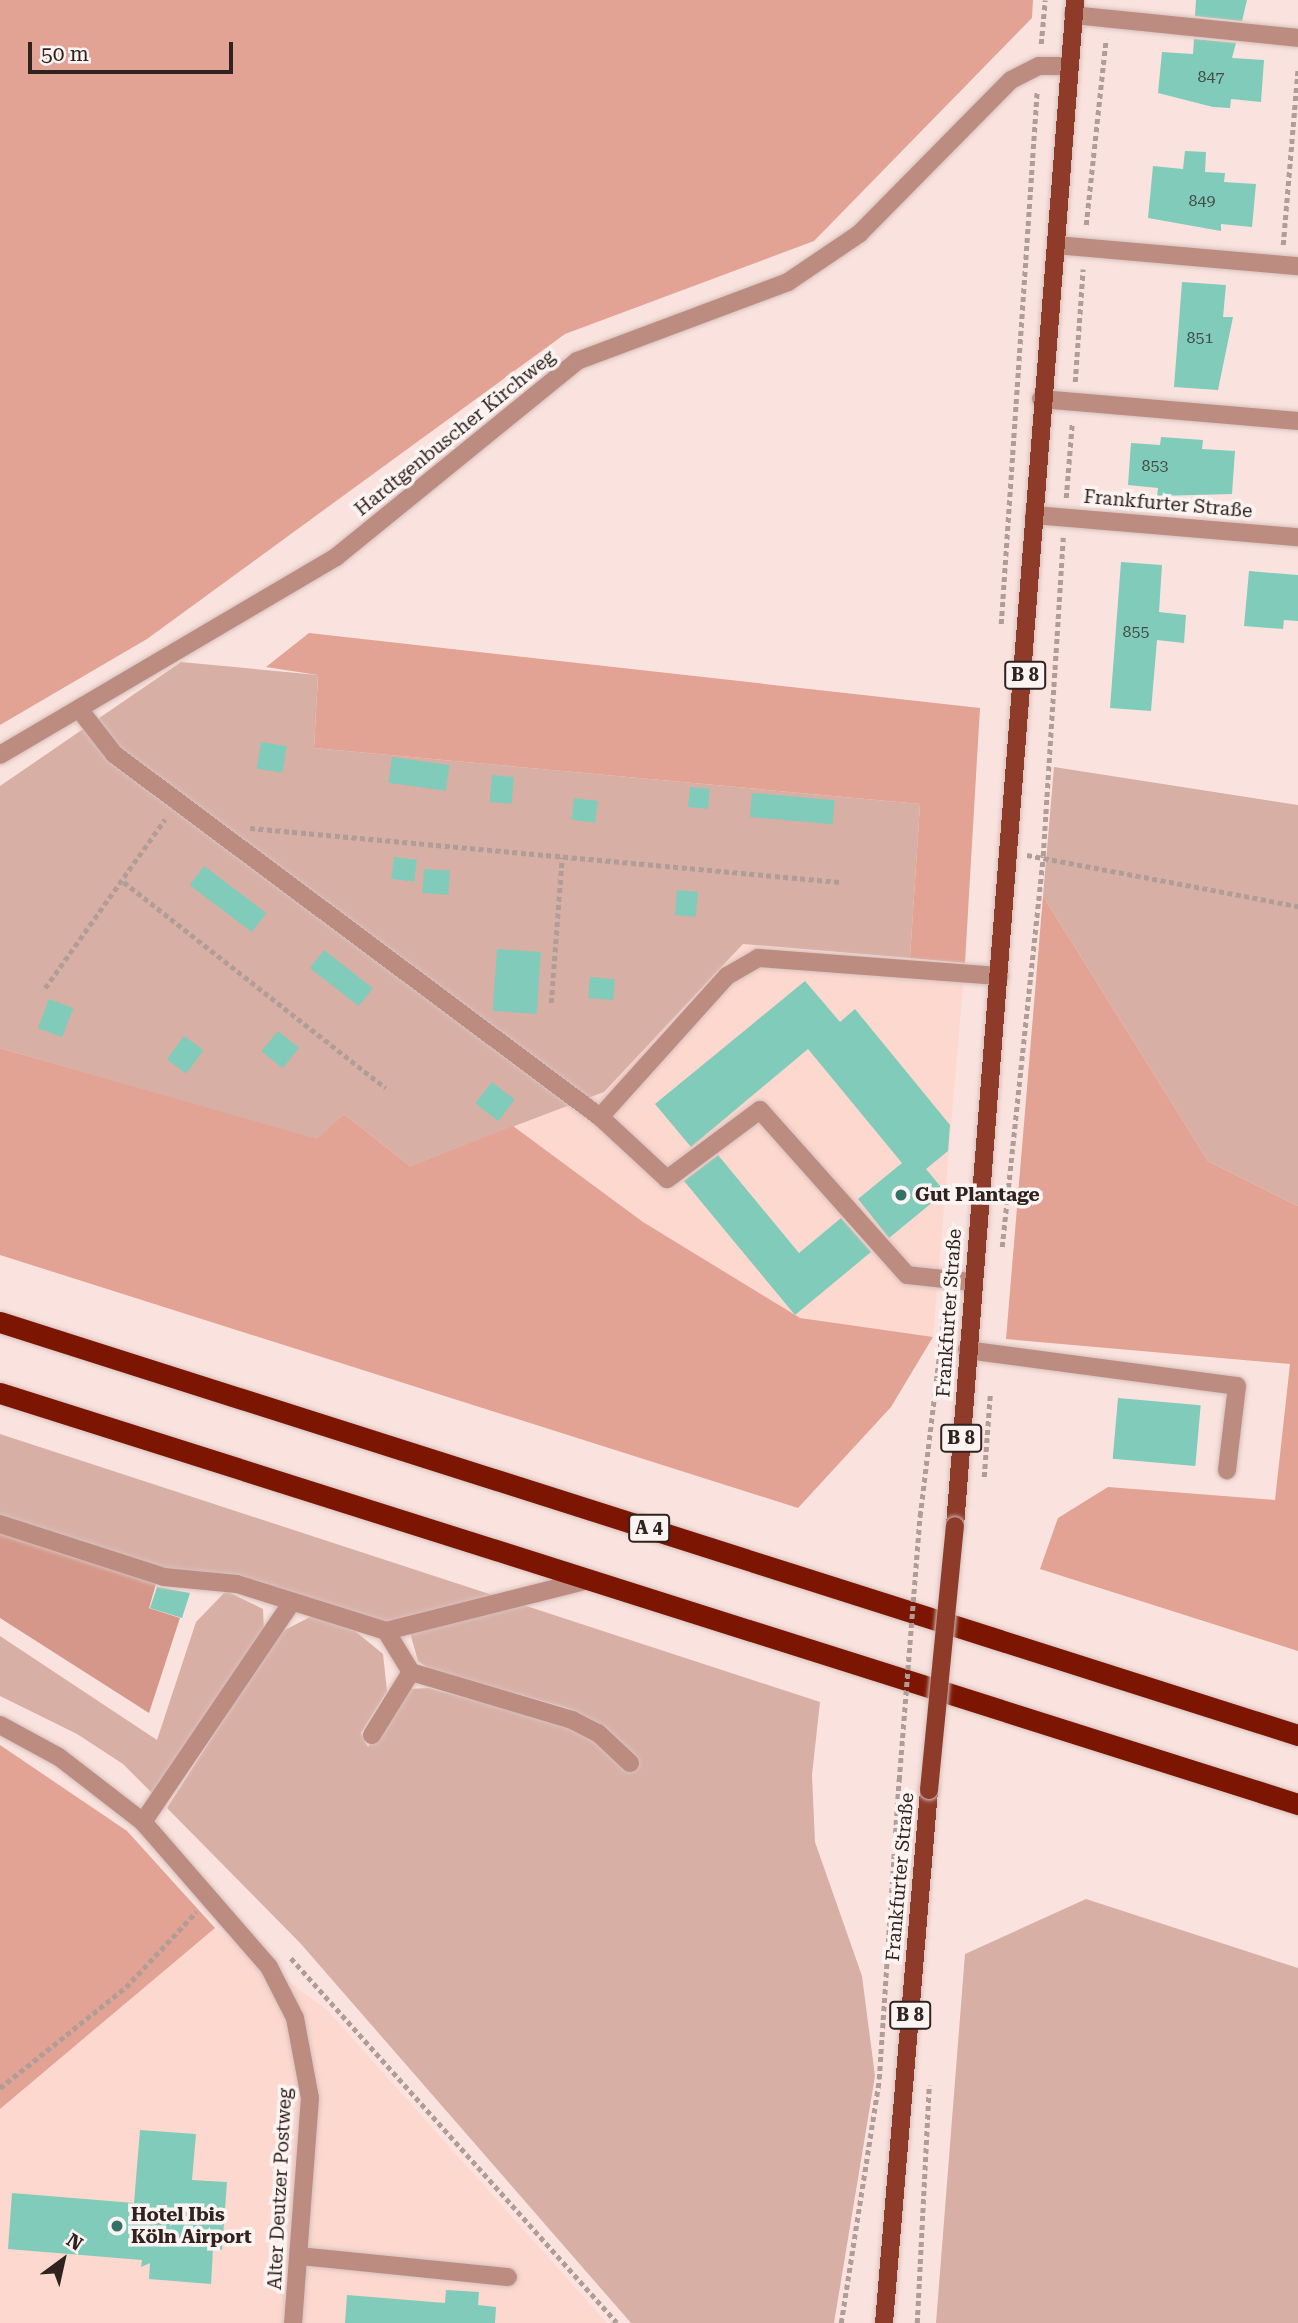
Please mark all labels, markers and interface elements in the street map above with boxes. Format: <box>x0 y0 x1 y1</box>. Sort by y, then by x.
scale bar <box>32 28 236 72</box>
text: 50 m <box>41 42 89 66</box>
house number: 847 <box>1198 67 1224 87</box>
house number: 849 <box>1189 191 1215 211</box>
house number: 851 <box>1187 328 1213 348</box>
street label: Hardtgenbuscher Kirchweg <box>350 345 560 521</box>
house number: 853 <box>1142 456 1168 476</box>
street label: Frankfurter Straße <box>1083 485 1253 523</box>
house number: 855 <box>1123 622 1149 642</box>
road number: B 8 <box>1004 660 1046 690</box>
place label: Gut Plantage <box>915 1184 1040 1206</box>
marker: Gut Plantage <box>893 1187 909 1203</box>
street label: Frankfurter Straße <box>932 1228 966 1398</box>
road number: B 8 <box>940 1423 982 1452</box>
road number: A 4 <box>628 1513 670 1542</box>
street label: Frankfurter Straße <box>881 1792 919 1962</box>
road number: B 8 <box>889 2000 931 2029</box>
street label: Alter Deutzer Postweg <box>263 2088 297 2290</box>
place label: Hotel Ibis Köln Airport <box>131 2204 252 2248</box>
marker: Hotel Ibis Köln Airport <box>109 2218 125 2234</box>
north arrow <box>28 2225 98 2295</box>
text: N <box>62 2228 87 2256</box>

